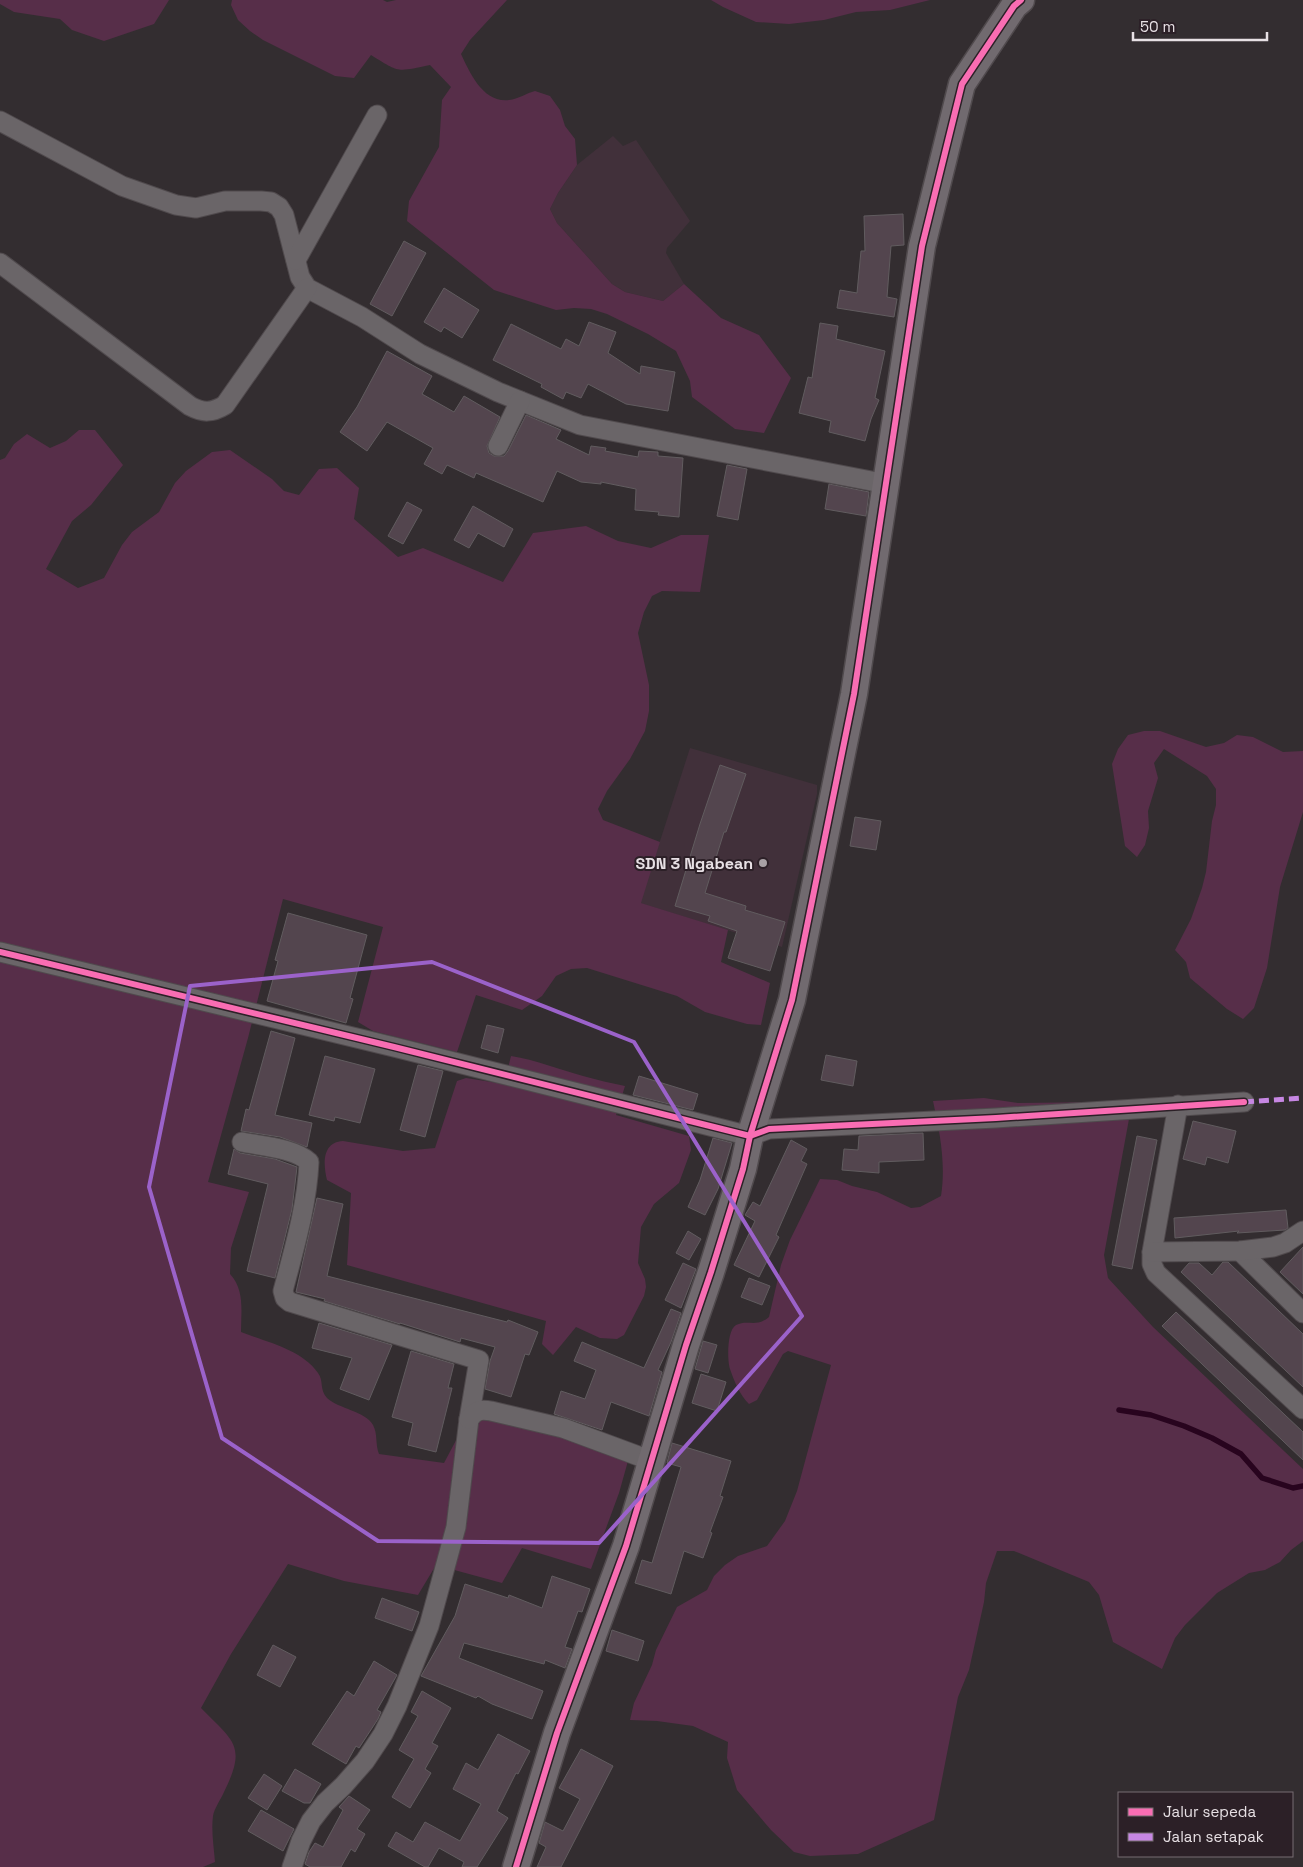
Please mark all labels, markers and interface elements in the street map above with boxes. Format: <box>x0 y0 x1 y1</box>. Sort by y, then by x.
scale bar <box>1133 10 1267 42</box>
text: 50 m <box>1140 17 1175 36</box>
place label: SDN 3 Ngabean <box>635 853 753 874</box>
marker: SDN 3 Ngabean <box>757 857 769 869</box>
legend <box>1118 1792 1293 1857</box>
text: Jalur sepeda <box>1163 1802 1257 1821</box>
text: Jalan setapak <box>1163 1827 1264 1846</box>

